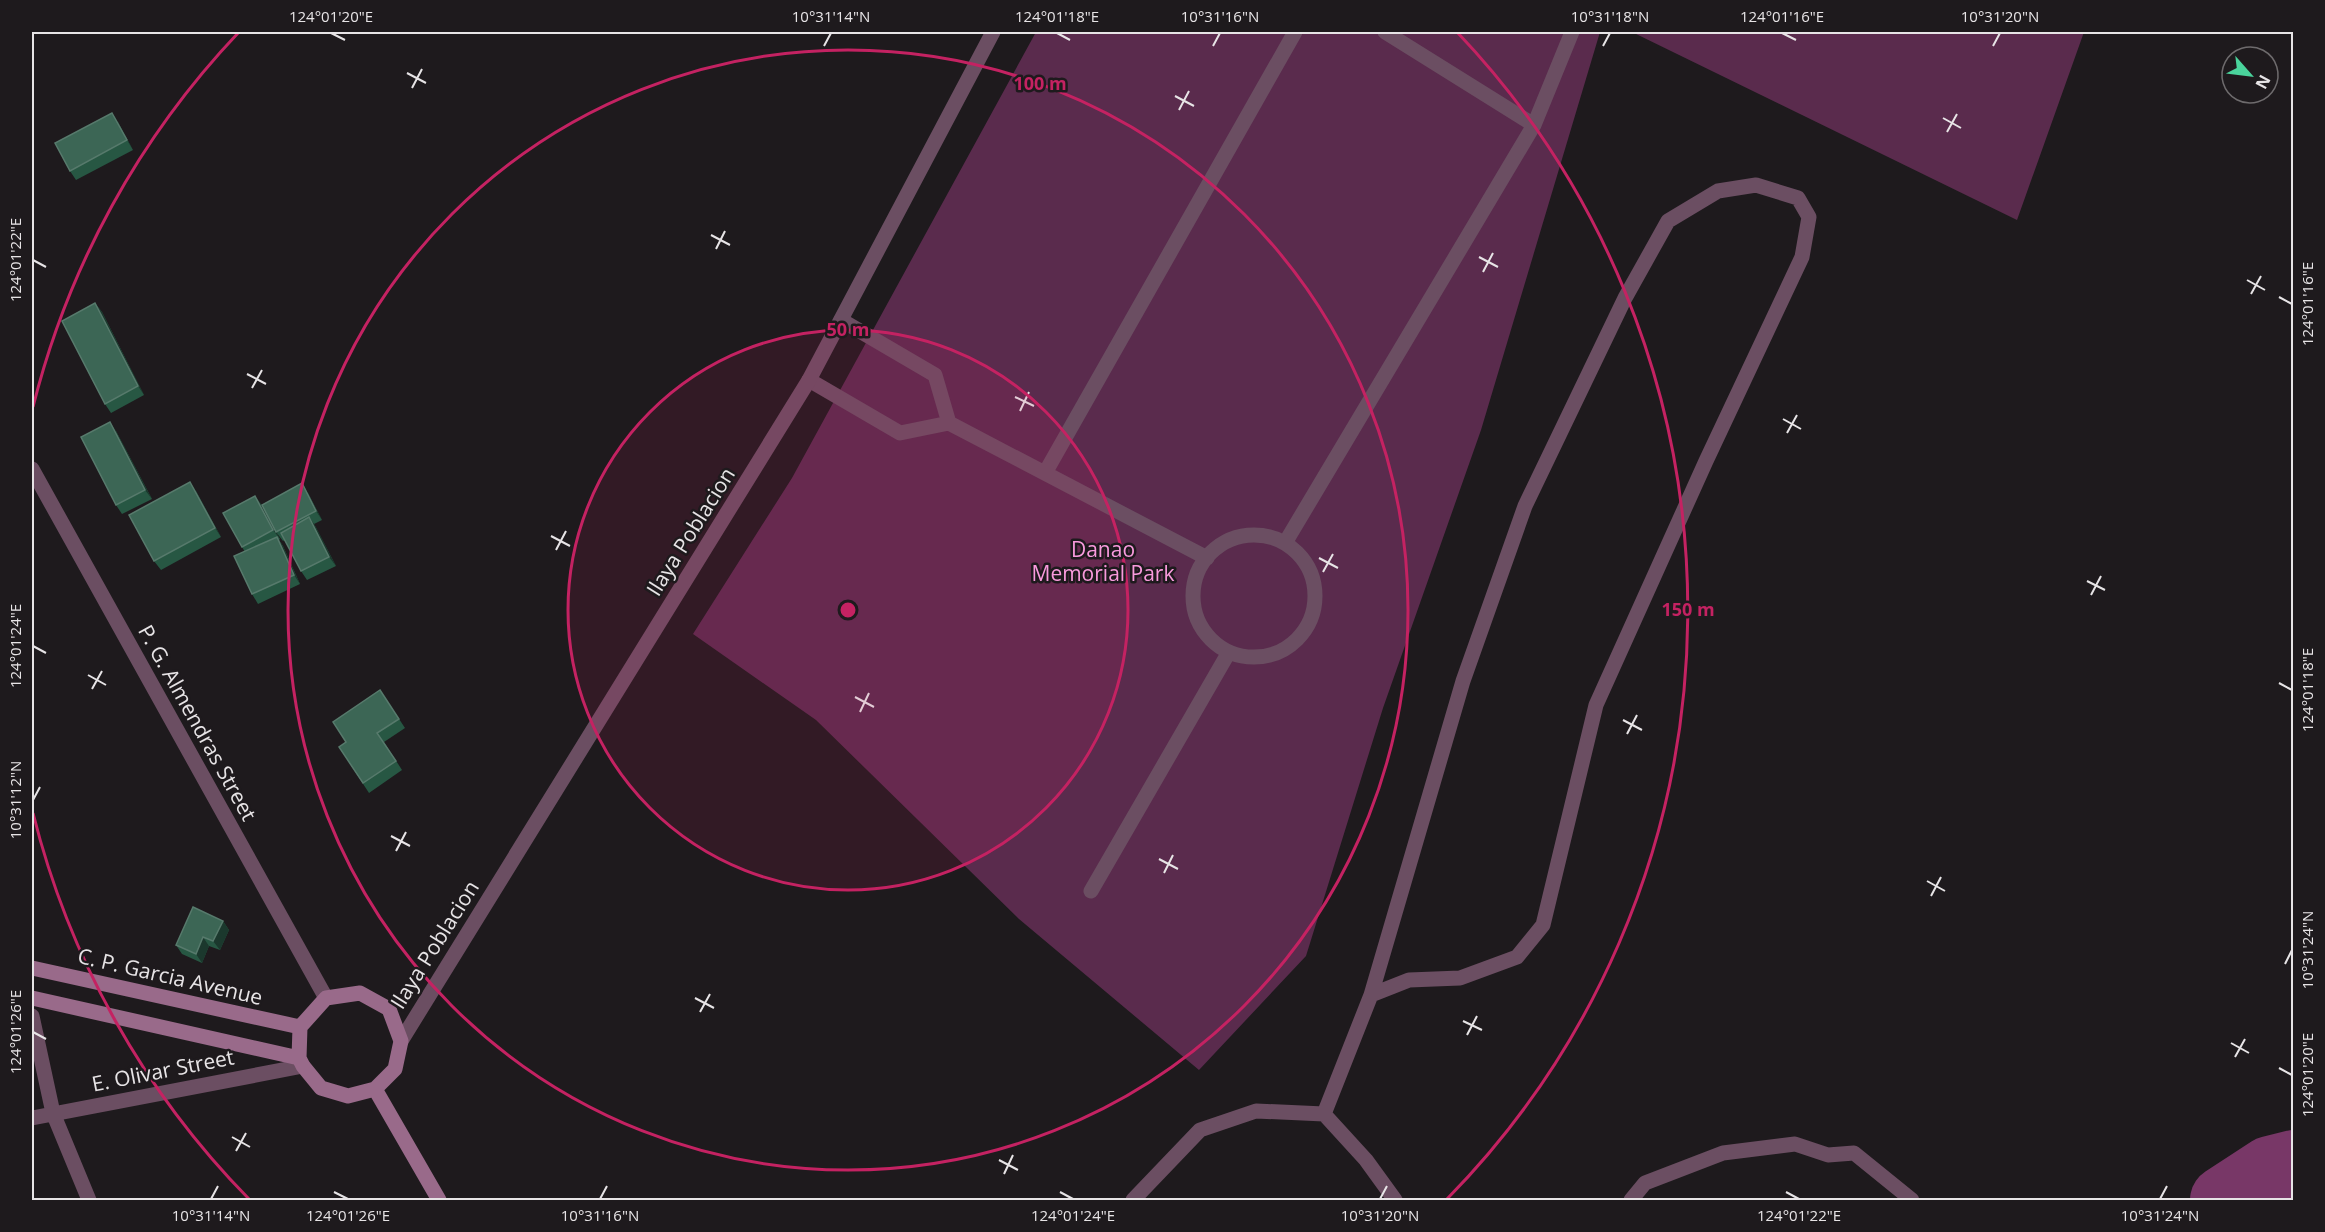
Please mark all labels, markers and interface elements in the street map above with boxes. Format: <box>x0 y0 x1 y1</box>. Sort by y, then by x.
text: 124°01'20"E <box>289 6 373 26</box>
text: 10°31'14"N <box>792 6 870 26</box>
text: 124°01'18"E <box>1015 6 1099 26</box>
text: 10°31'16"N <box>1181 6 1259 26</box>
text: 10°31'18"N <box>1571 6 1649 26</box>
text: 124°01'16"E <box>1740 6 1824 26</box>
text: 10°31'20"N <box>1961 6 2039 26</box>
north arrow <box>2220 45 2280 105</box>
text: 100 m <box>1013 71 1067 95</box>
text: N <box>2250 71 2276 93</box>
text: 124°01'22"E <box>5 218 25 302</box>
text: 124°01'16"E <box>2297 262 2317 346</box>
text: 50 m <box>827 317 869 341</box>
street label: Ilaya Poblacion <box>639 462 741 601</box>
park label: Danao Memorial Park <box>1032 535 1174 587</box>
text: 150 m <box>1661 597 1715 621</box>
centre of rings <box>838 600 858 620</box>
text: 124°01'24"E <box>5 604 25 688</box>
street label: P. G. Almendras Street <box>132 620 263 825</box>
text: 124°01'18"E <box>2297 648 2317 732</box>
text: 10°31'12"N <box>5 761 25 839</box>
street label: Ilaya Poblacion <box>383 875 485 1014</box>
text: 10°31'24"N <box>2297 911 2317 989</box>
street label: C. P. Garcia Avenue <box>75 941 265 1011</box>
text: 124°01'26"E <box>5 990 25 1074</box>
text: 124°01'20"E <box>2297 1033 2317 1117</box>
street label: E. Olivar Street <box>89 1042 236 1098</box>
text: 10°31'14"N <box>172 1205 250 1225</box>
text: 124°01'26"E <box>306 1205 390 1225</box>
text: 10°31'16"N <box>561 1205 639 1225</box>
text: 124°01'24"E <box>1031 1205 1115 1225</box>
text: 10°31'20"N <box>1341 1205 1419 1225</box>
text: 124°01'22"E <box>1757 1205 1841 1225</box>
text: 10°31'24"N <box>2121 1205 2199 1225</box>

